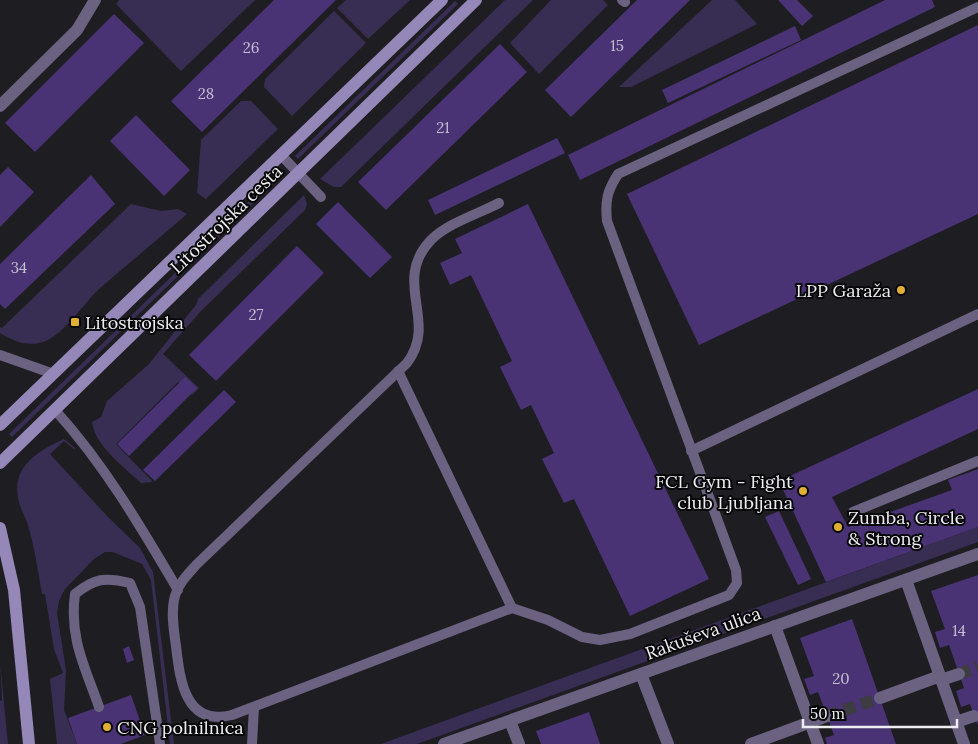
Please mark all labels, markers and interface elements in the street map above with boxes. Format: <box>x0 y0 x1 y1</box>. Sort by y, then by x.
house number: 15 <box>610 36 624 55</box>
house number: 26 <box>243 38 259 57</box>
house number: 28 <box>198 84 214 103</box>
house number: 21 <box>436 118 450 137</box>
street label: Litostrojska cesta <box>165 160 287 278</box>
house number: 34 <box>11 258 27 277</box>
place label: LPP Garaža <box>796 279 891 302</box>
marker: LPP Garaža <box>895 284 907 296</box>
house number: 27 <box>249 305 264 324</box>
place label: Litostrojska <box>85 311 184 334</box>
marker: Litostrojska <box>69 316 81 328</box>
place label: FCL Gym - Fight club Ljubljana <box>655 470 793 514</box>
marker: FCL Gym - Fight club Ljubljana <box>797 485 809 497</box>
place label: Zumba, Circle & Strong <box>848 506 965 550</box>
marker: Zumba, Circle & Strong <box>832 521 844 533</box>
street label: Rakuševa ulica <box>642 601 764 665</box>
house number: 14 <box>952 621 966 640</box>
house number: 20 <box>832 669 850 688</box>
scale bar <box>803 696 957 728</box>
text: 50 m <box>810 704 845 723</box>
place label: CNG polnilnica <box>117 716 244 739</box>
marker: CNG polnilnica <box>101 721 113 733</box>

